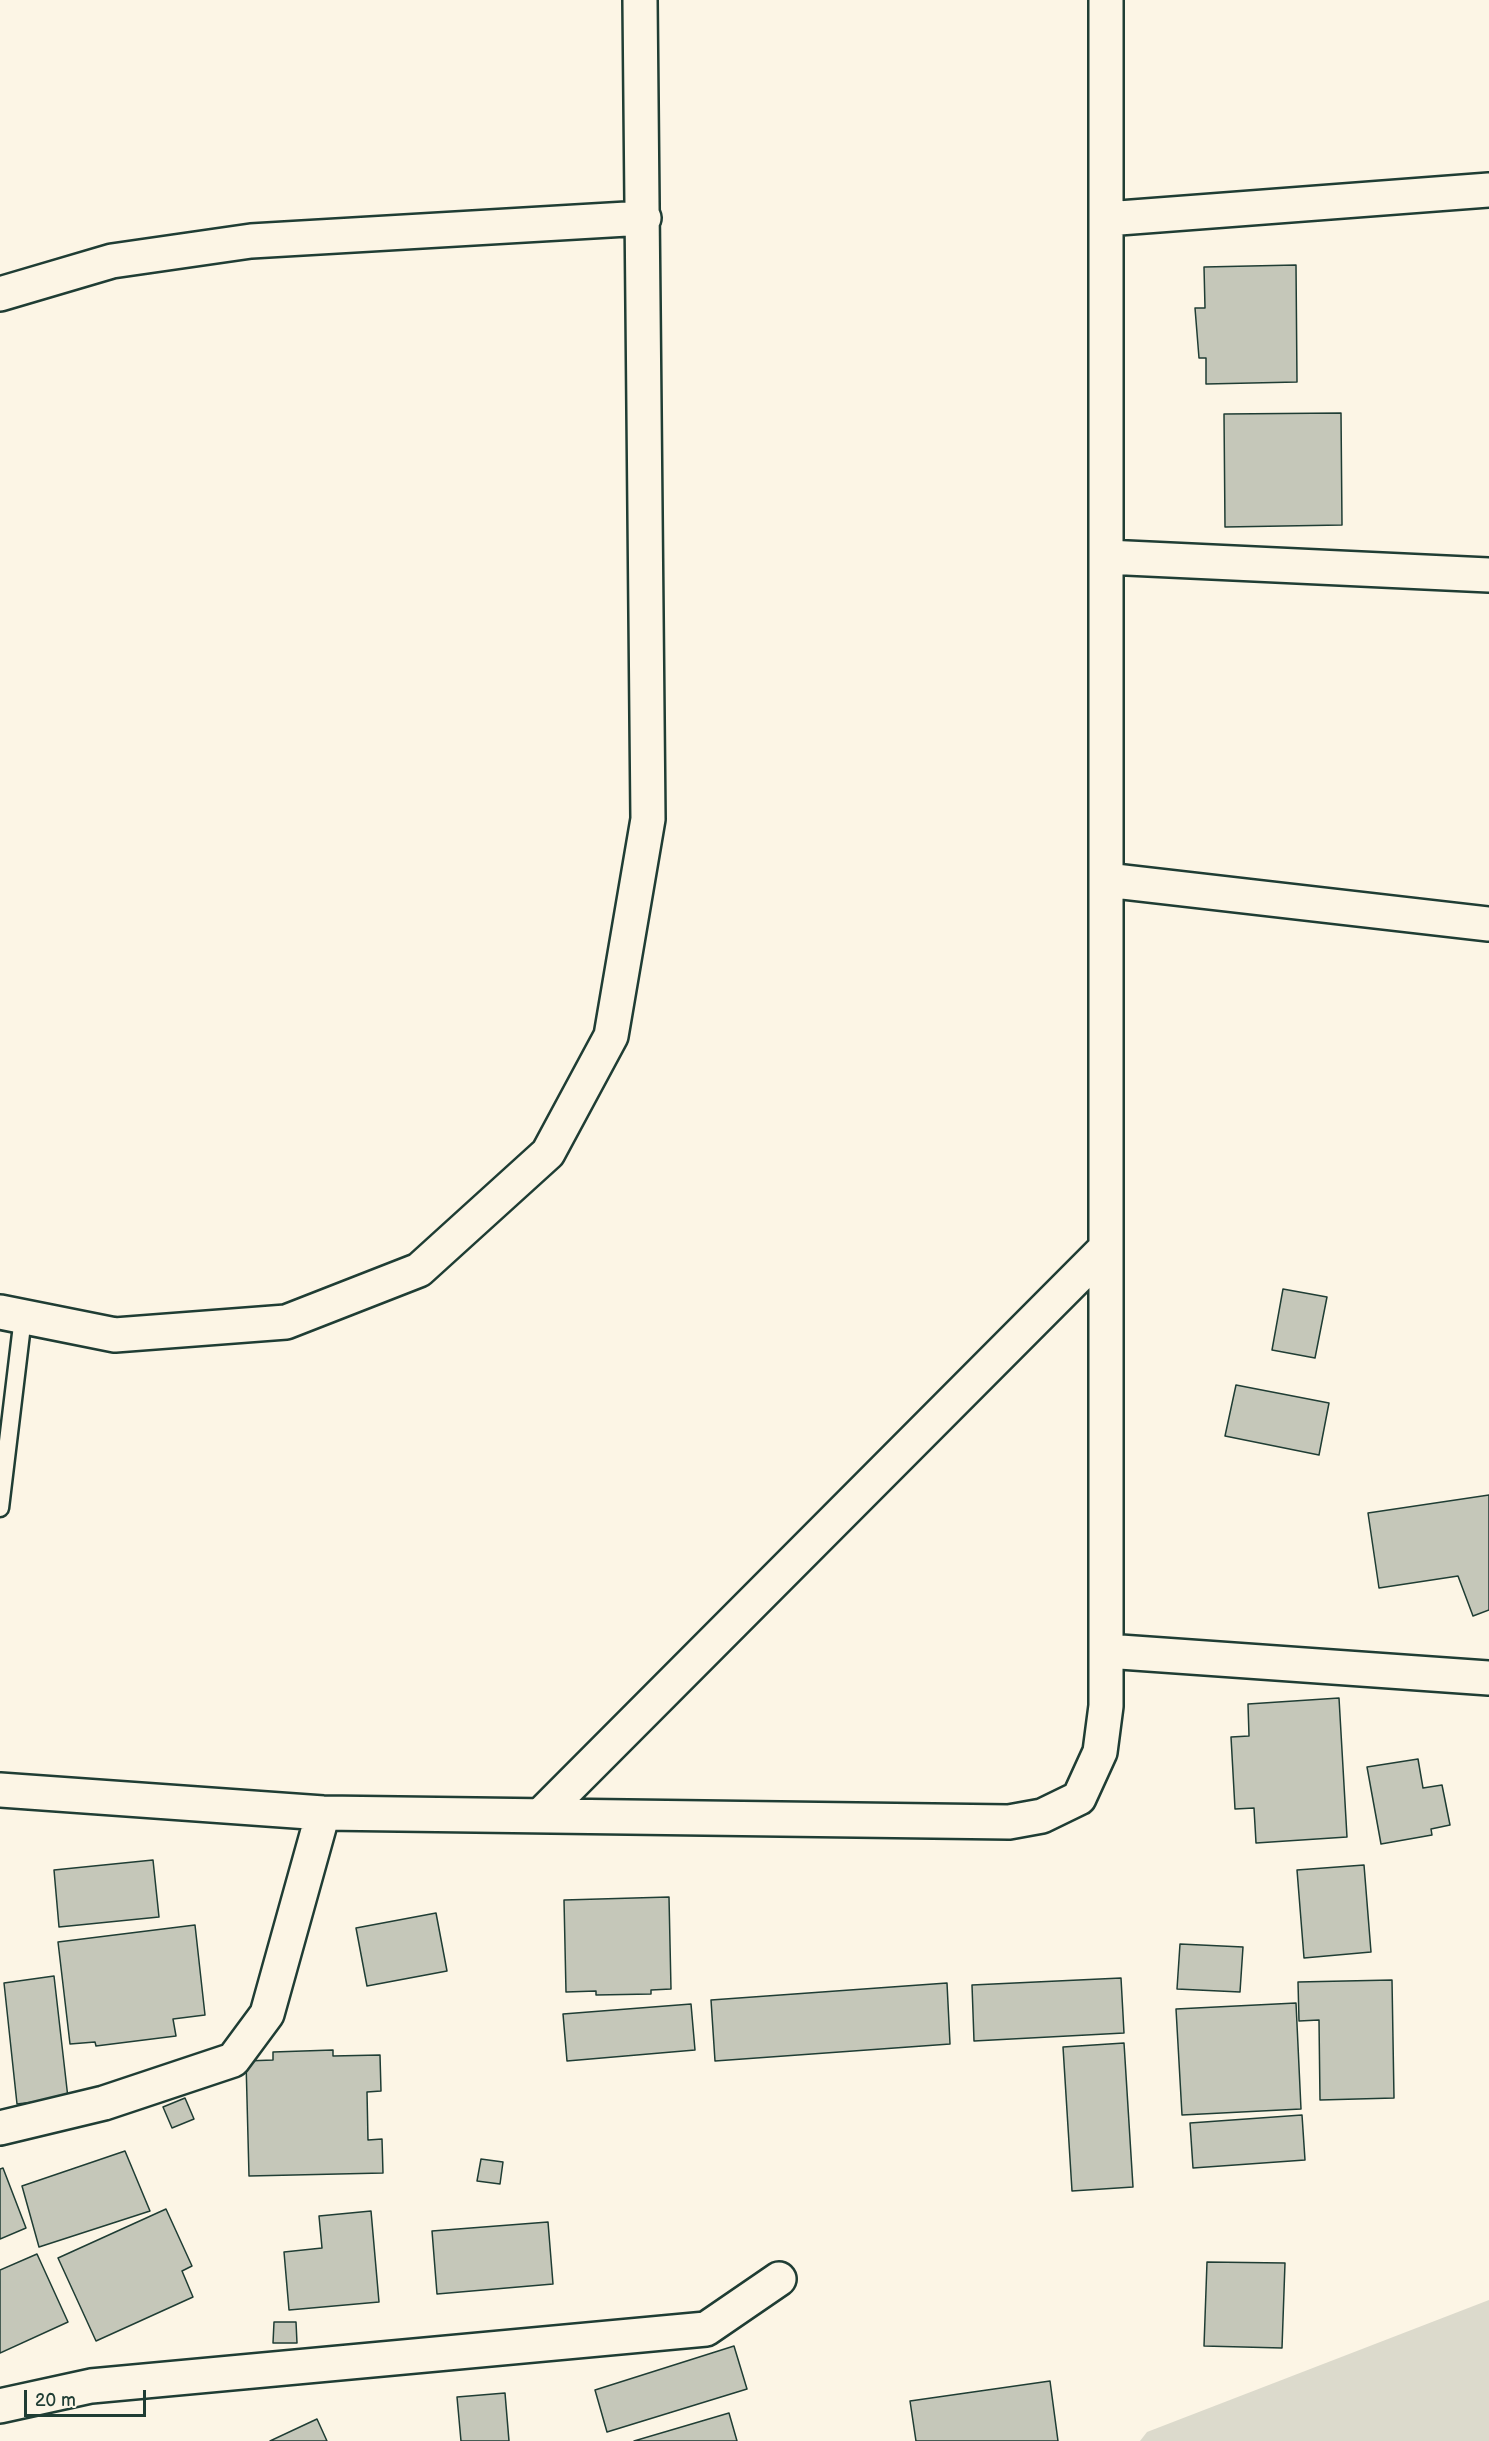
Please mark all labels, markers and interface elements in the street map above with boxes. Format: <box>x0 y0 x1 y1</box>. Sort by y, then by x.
scale bar <box>27 2378 148 2416</box>
text: 20 m <box>35 2390 76 2411</box>

